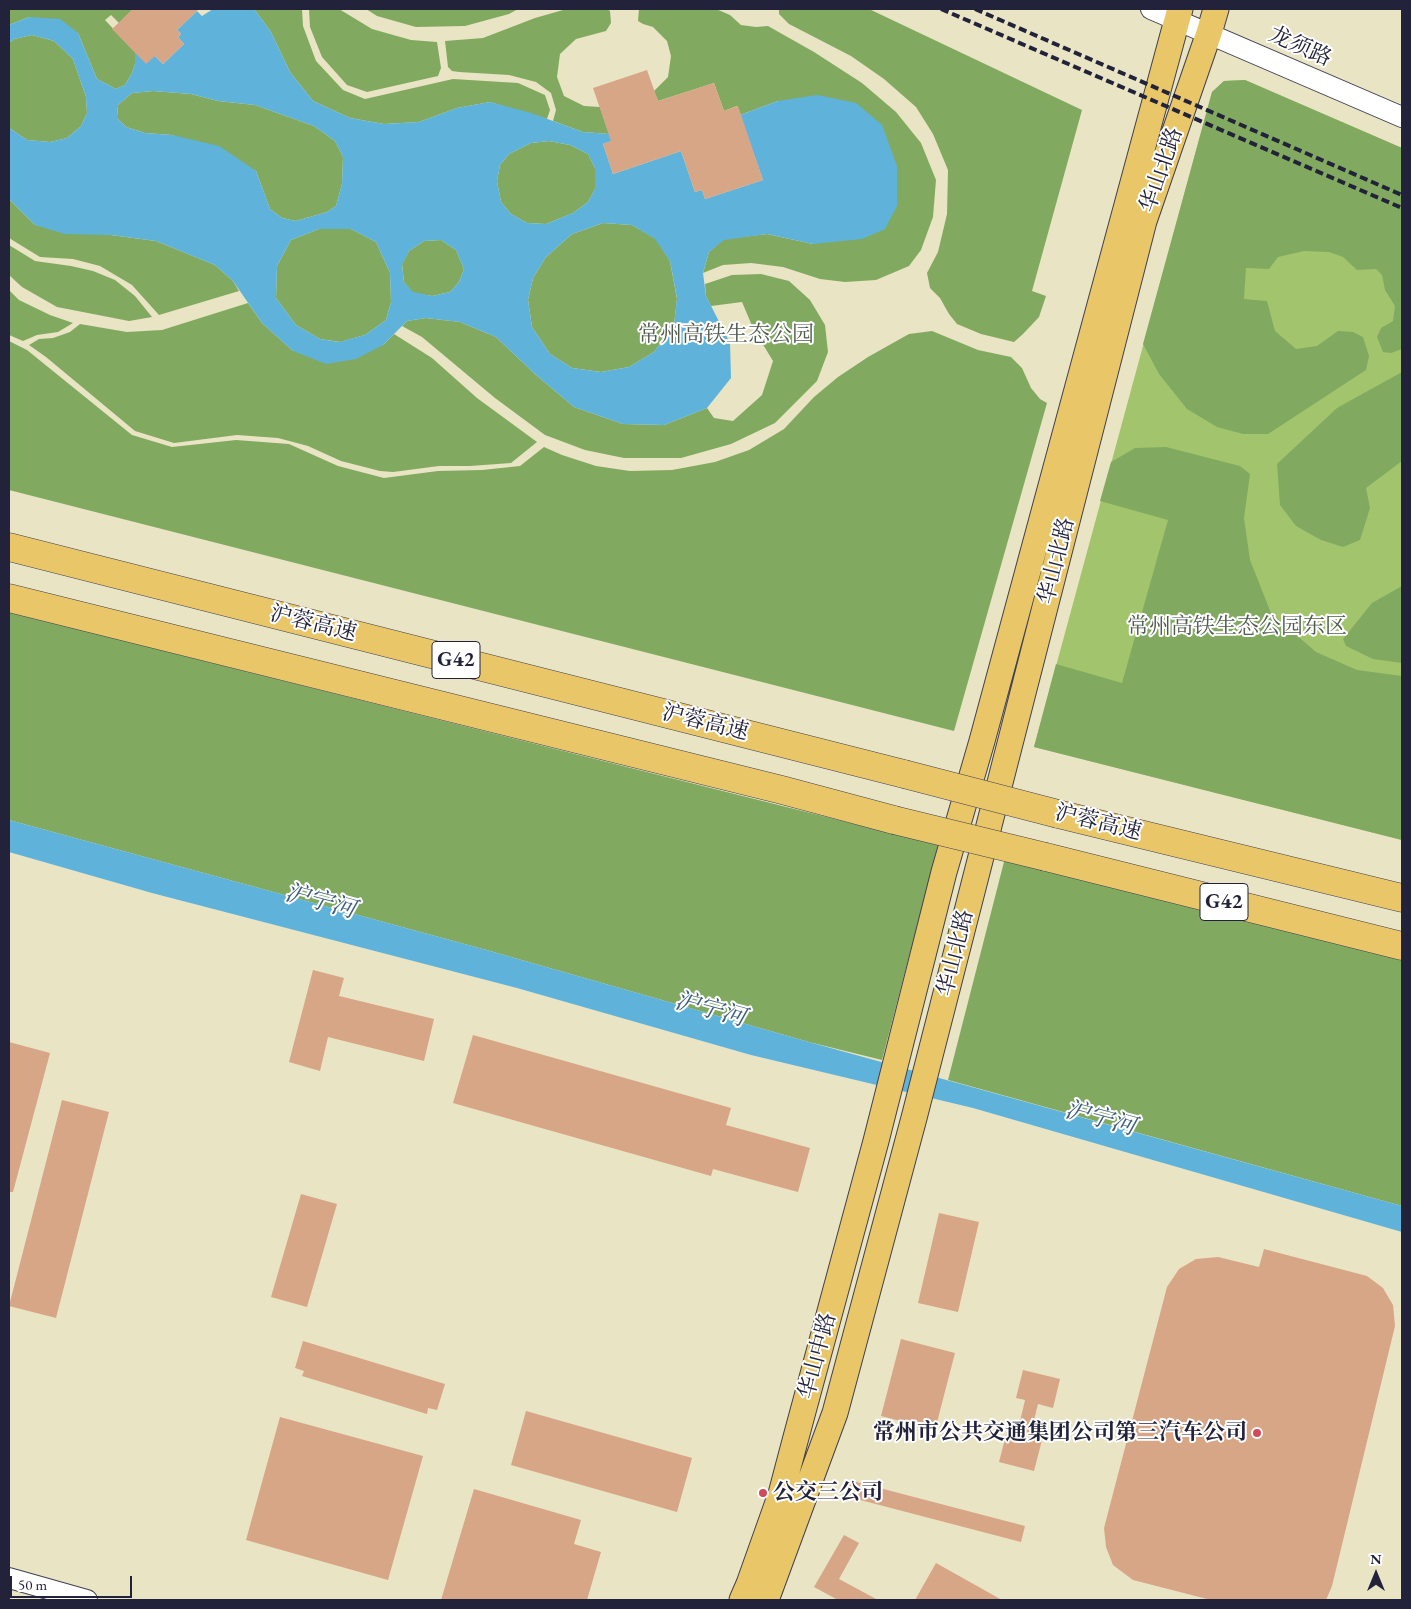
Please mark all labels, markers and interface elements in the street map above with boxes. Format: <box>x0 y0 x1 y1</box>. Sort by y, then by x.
street label: 龙须路 <box>1264 22 1336 72</box>
street label: 华山北路 <box>1135 124 1189 216</box>
park label: 常州高铁生态公园 <box>638 322 814 348</box>
street label: 华山北路 <box>1034 515 1080 607</box>
street label: 沪蓉高速 <box>267 601 359 647</box>
park label: 常州高铁生态公园东区 <box>1127 614 1347 640</box>
road number: G42 <box>432 642 480 678</box>
street label: 沪蓉高速 <box>659 700 751 746</box>
street label: 沪蓉高速 <box>1052 800 1144 846</box>
water label: 沪宁河 <box>281 879 359 925</box>
road number: G42 <box>1200 884 1248 920</box>
street label: 华山北路 <box>933 907 979 999</box>
water label: 沪宁河 <box>671 987 749 1033</box>
water label: 沪宁河 <box>1061 1096 1139 1142</box>
street label: 华山中路 <box>794 1310 842 1402</box>
place label: 常州市公共交通集团公司第三汽车公司 <box>873 1420 1247 1446</box>
marker: 常州市公共交通集团公司第三汽车公司 <box>1251 1427 1263 1439</box>
place label: 公交三公司 <box>773 1480 883 1506</box>
marker: 公交三公司 <box>757 1487 769 1499</box>
north arrow <box>1351 1549 1401 1599</box>
text: N <box>1370 1550 1382 1568</box>
scale bar <box>12 1566 135 1598</box>
text: 50 m <box>18 1575 47 1594</box>

